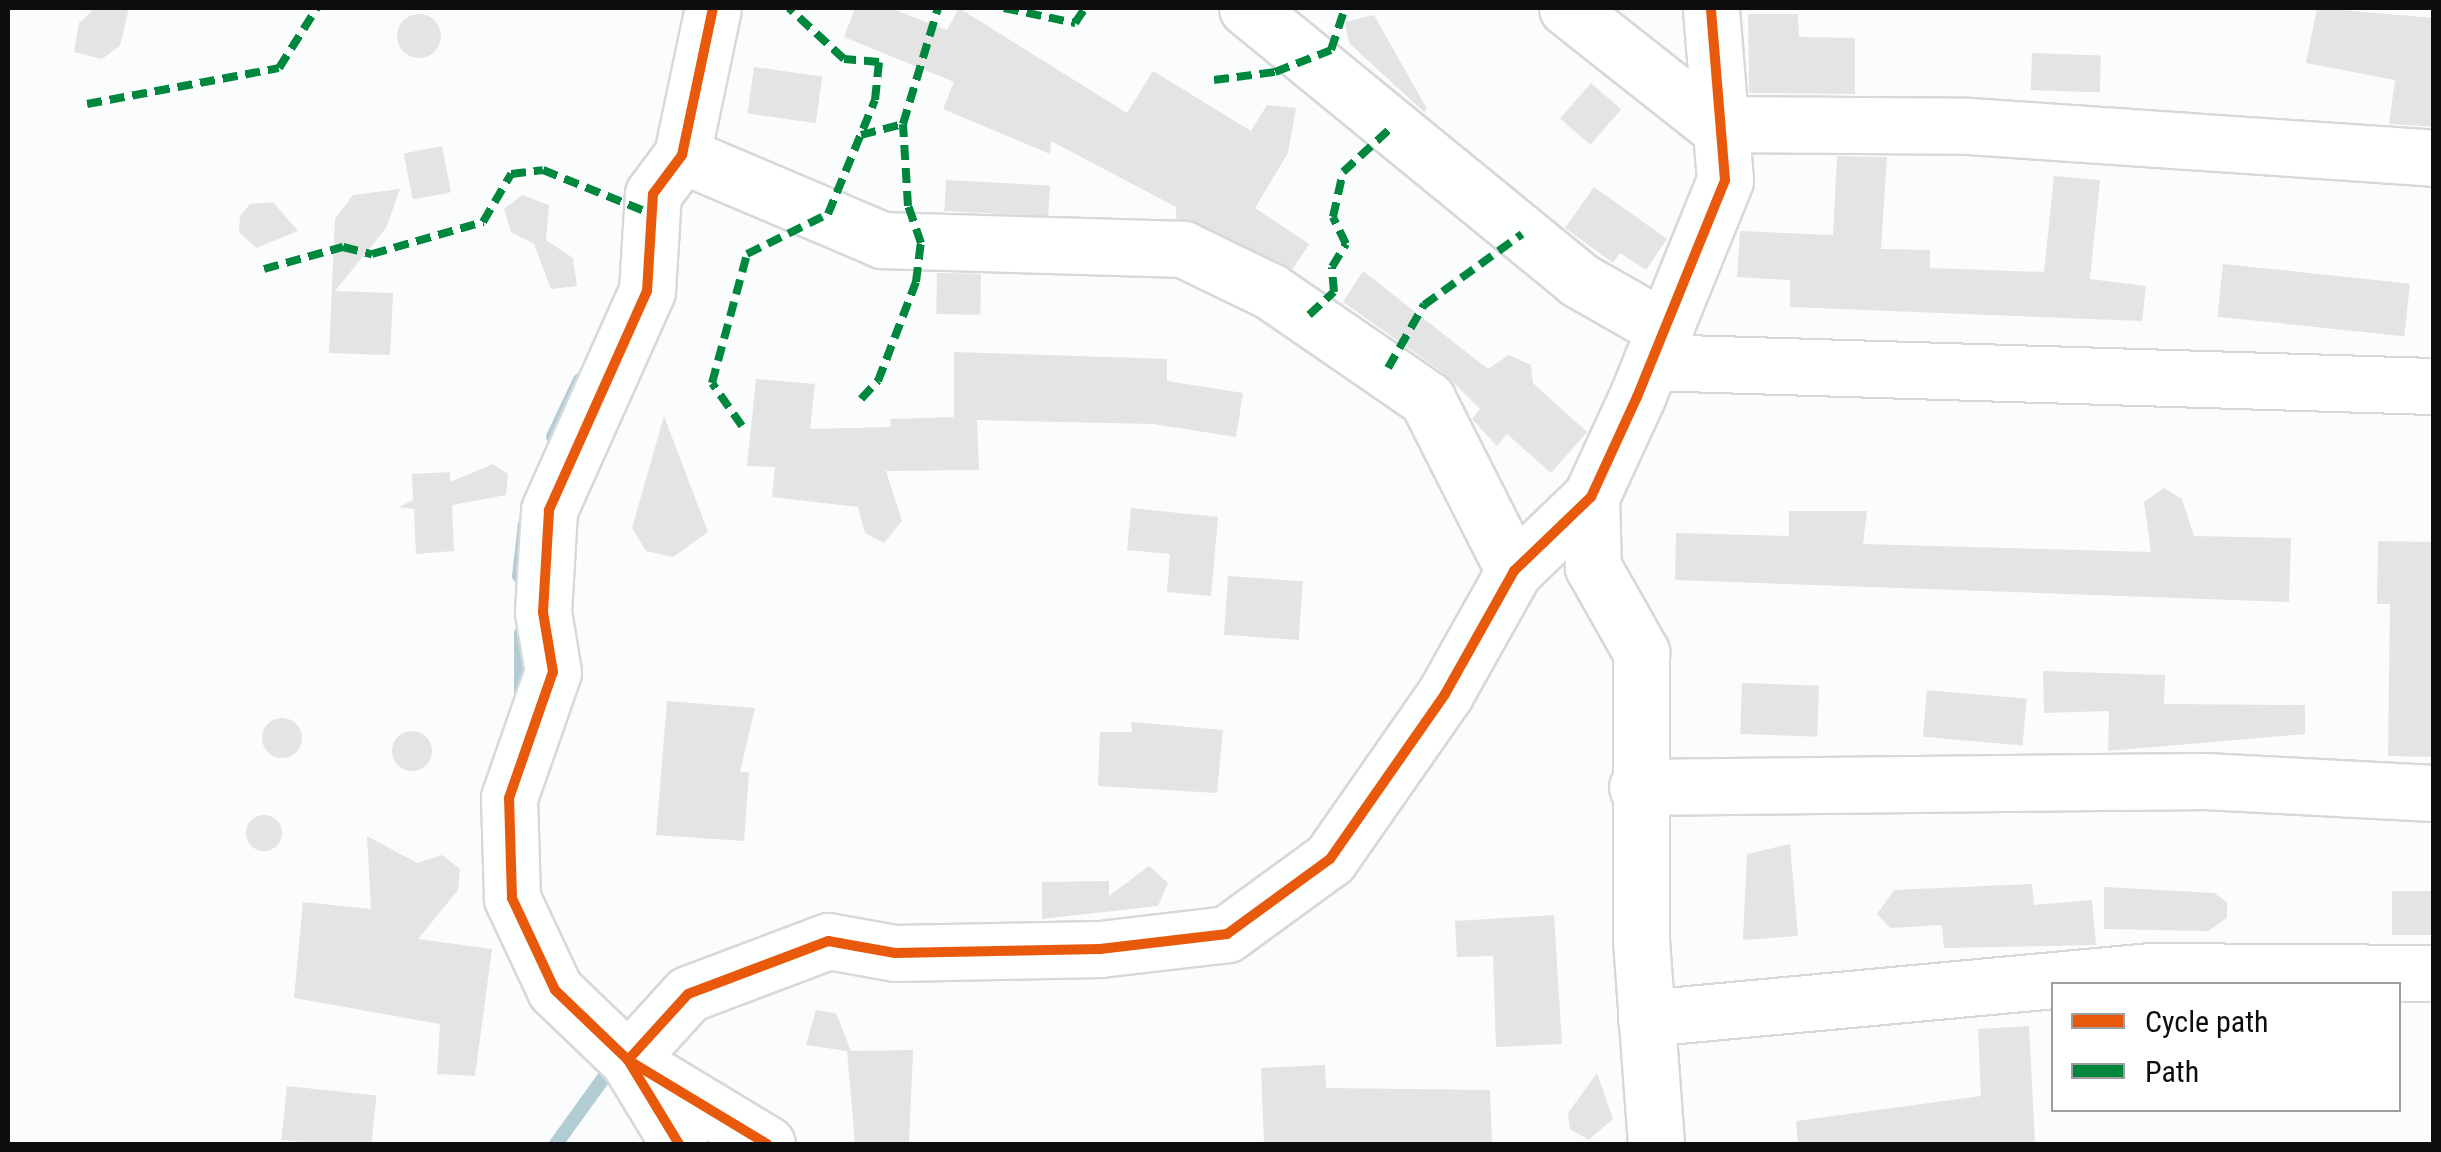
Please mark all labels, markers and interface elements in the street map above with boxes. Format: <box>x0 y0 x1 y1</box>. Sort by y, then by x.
legend <box>2051 982 2401 1112</box>
text: Cycle path <box>2145 1004 2269 1039</box>
text: Path <box>2145 1054 2199 1089</box>

